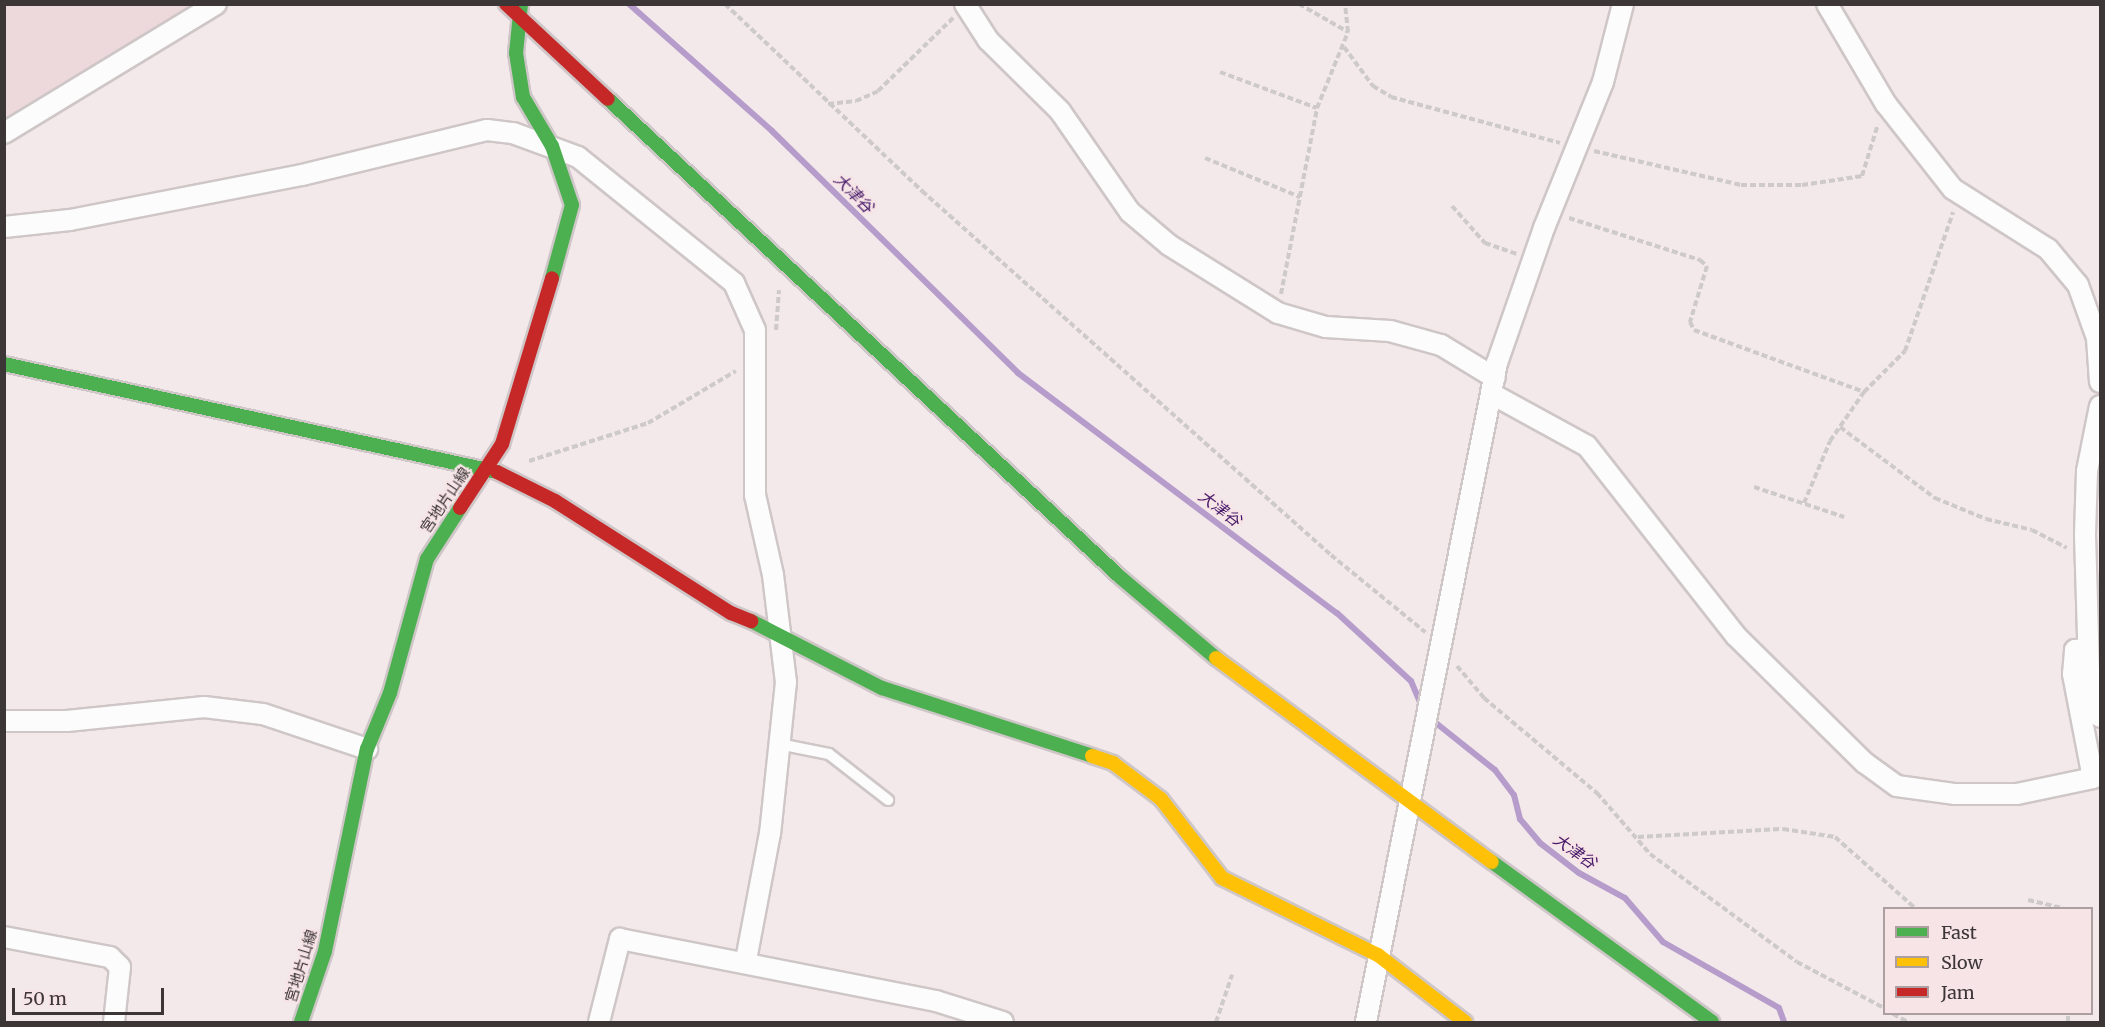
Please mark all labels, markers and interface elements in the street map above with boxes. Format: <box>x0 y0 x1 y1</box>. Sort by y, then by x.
water label: 大津谷 <box>830 169 878 217</box>
street label: 宮地片山線 <box>417 464 473 536</box>
water label: 大津谷 <box>1195 486 1245 530</box>
water label: 大津谷 <box>1550 829 1600 873</box>
legend <box>1883 907 2093 1015</box>
text: Fast <box>1941 921 1977 944</box>
street label: 宮地片山線 <box>281 928 321 1004</box>
text: Slow <box>1941 951 1983 974</box>
scale bar <box>15 976 166 1014</box>
text: Jam <box>1941 981 1975 1004</box>
text: 50 m <box>23 987 67 1010</box>

